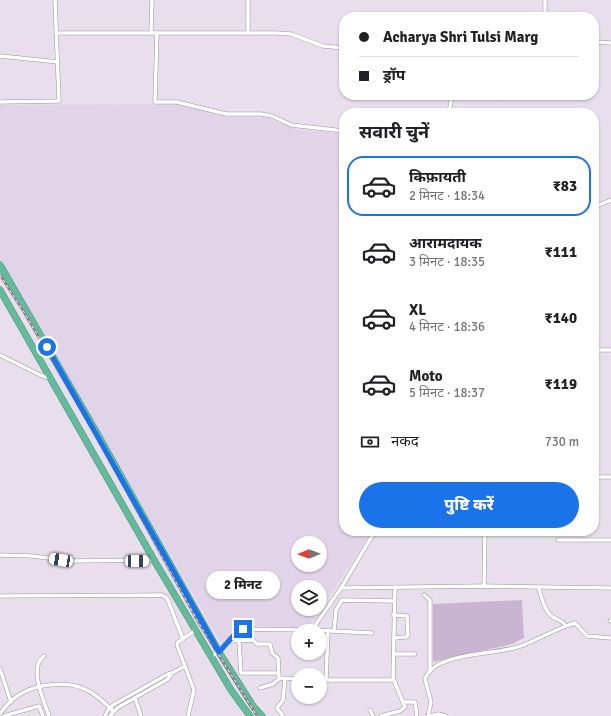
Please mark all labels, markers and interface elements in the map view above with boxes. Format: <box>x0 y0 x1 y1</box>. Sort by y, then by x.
text: Acharya Shri Tulsi Marg <box>383 28 538 46</box>
text: ड्रॉप <box>383 66 405 84</box>
text: सवारी चुनें <box>359 121 429 143</box>
icon: car <box>361 168 397 204</box>
text: किफ़ायती <box>409 168 466 186</box>
text: ₹83 <box>553 177 577 195</box>
text: 2 मिनट · 18:34 <box>409 188 485 204</box>
icon: car <box>361 234 397 270</box>
text: आरामदायक <box>409 234 482 252</box>
text: ₹111 <box>545 243 577 261</box>
text: 3 मिनट · 18:35 <box>409 254 485 270</box>
icon: car <box>361 300 397 336</box>
text: XL <box>409 301 426 319</box>
text: ₹140 <box>545 309 577 327</box>
text: 4 मिनट · 18:36 <box>409 319 485 335</box>
route start <box>38 338 56 356</box>
icon: car <box>361 366 397 402</box>
text: Moto <box>409 367 443 385</box>
text: ₹119 <box>545 375 577 393</box>
text: 5 मिनट · 18:37 <box>409 385 485 401</box>
icon: cash <box>359 431 381 453</box>
text: नकद <box>391 432 419 450</box>
text: 730 m <box>545 434 579 450</box>
button: पुष्टि करें <box>359 482 579 528</box>
north arrow <box>291 536 327 572</box>
map controls <box>291 536 327 704</box>
car <box>48 552 74 568</box>
car <box>125 555 149 567</box>
callout: 2 मिनट <box>206 571 280 599</box>
text: 2 मिनट <box>224 577 262 593</box>
button: layers <box>291 580 327 616</box>
route end <box>234 620 252 638</box>
button: + <box>291 624 327 660</box>
button: − <box>291 668 327 704</box>

